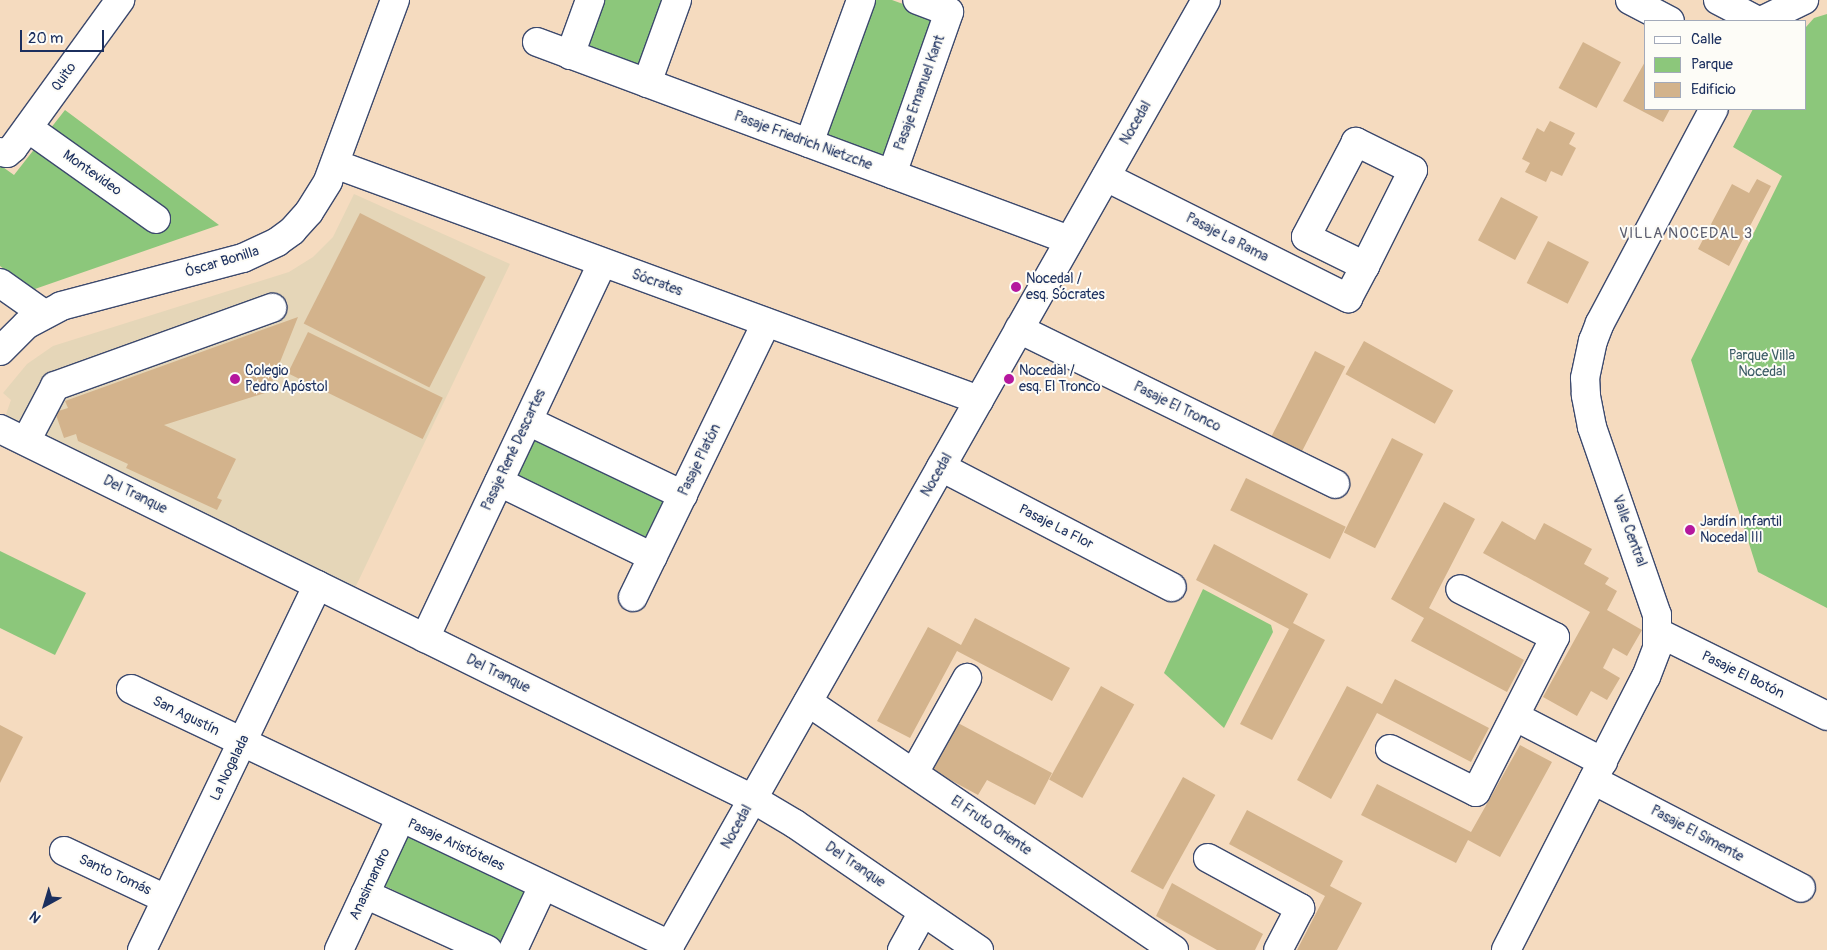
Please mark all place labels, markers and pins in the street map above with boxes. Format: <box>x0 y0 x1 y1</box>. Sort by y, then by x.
place label: Nocedal / esq. Sócrates <box>1026 271 1105 304</box>
marker: Nocedal / esq. Sócrates <box>1010 281 1022 293</box>
place label: Colegio Pedro Apóstol <box>245 363 328 396</box>
place label: Nocedal / esq. El Tronco <box>1019 363 1100 396</box>
marker: Colegio Pedro Apóstol <box>229 373 241 385</box>
marker: Nocedal / esq. El Tronco <box>1003 373 1015 385</box>
place label: Jardín Infantil Nocedal III <box>1700 514 1782 546</box>
marker: Jardín Infantil Nocedal III <box>1684 524 1696 536</box>

